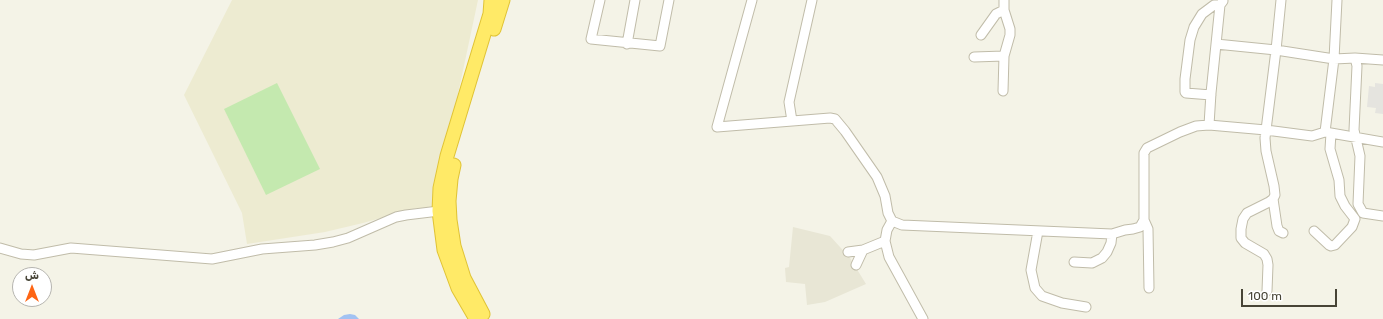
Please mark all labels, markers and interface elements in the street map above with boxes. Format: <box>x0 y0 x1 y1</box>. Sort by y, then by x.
north arrow <box>12 267 52 307</box>
text: ش <box>25 269 39 282</box>
scale bar <box>1243 281 1339 307</box>
text: 100 m <box>1248 289 1282 303</box>

